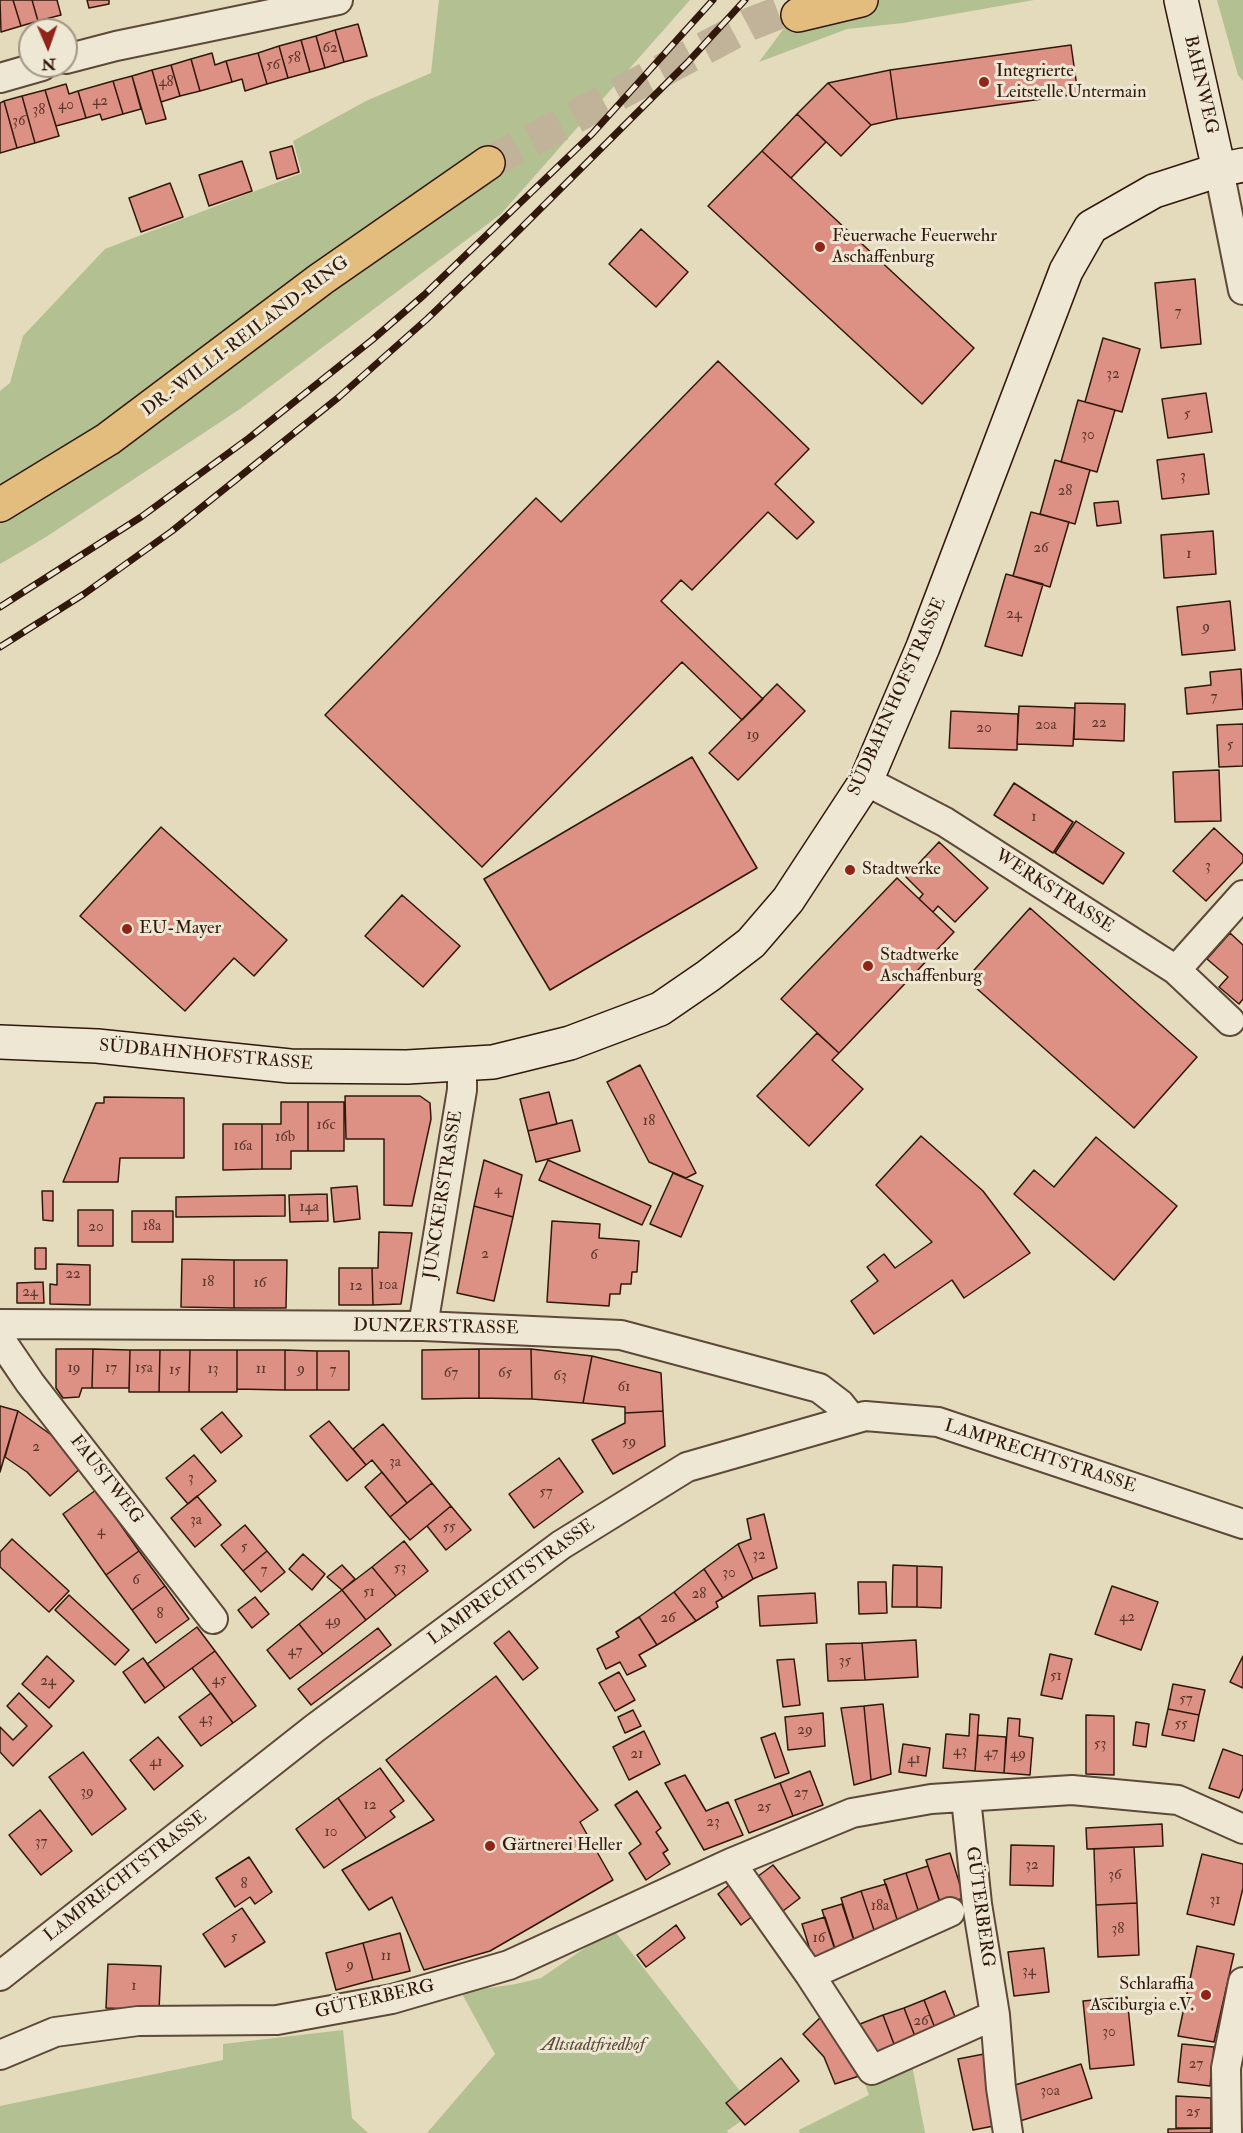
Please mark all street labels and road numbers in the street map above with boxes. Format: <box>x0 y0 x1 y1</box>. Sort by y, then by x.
street label: BAHNWEG <box>1178 34 1222 136</box>
street label: DR.-WILLI-REILAND-RING <box>138 252 354 422</box>
street label: SÜDBAHNHOFSTRASSE <box>844 595 952 799</box>
street label: WERKSTRASSE <box>991 846 1117 938</box>
street label: SÜDBAHNHOFSTRASSE <box>98 1036 314 1076</box>
street label: JUNCKERSTRASSE <box>420 1109 468 1281</box>
street label: DUNZERSTRASSE <box>353 1316 519 1340</box>
street label: LAMPRECHTSTRASSE <box>941 1416 1139 1498</box>
street label: FAUSTWEG <box>65 1431 147 1529</box>
street label: LAMPRECHTSTRASSE <box>425 1515 599 1651</box>
street label: LAMPRECHTSTRASSE <box>40 1807 212 1947</box>
street label: GÜTERBERG <box>960 1845 998 1969</box>
street label: GÜTERBERG <box>313 1976 437 2024</box>

